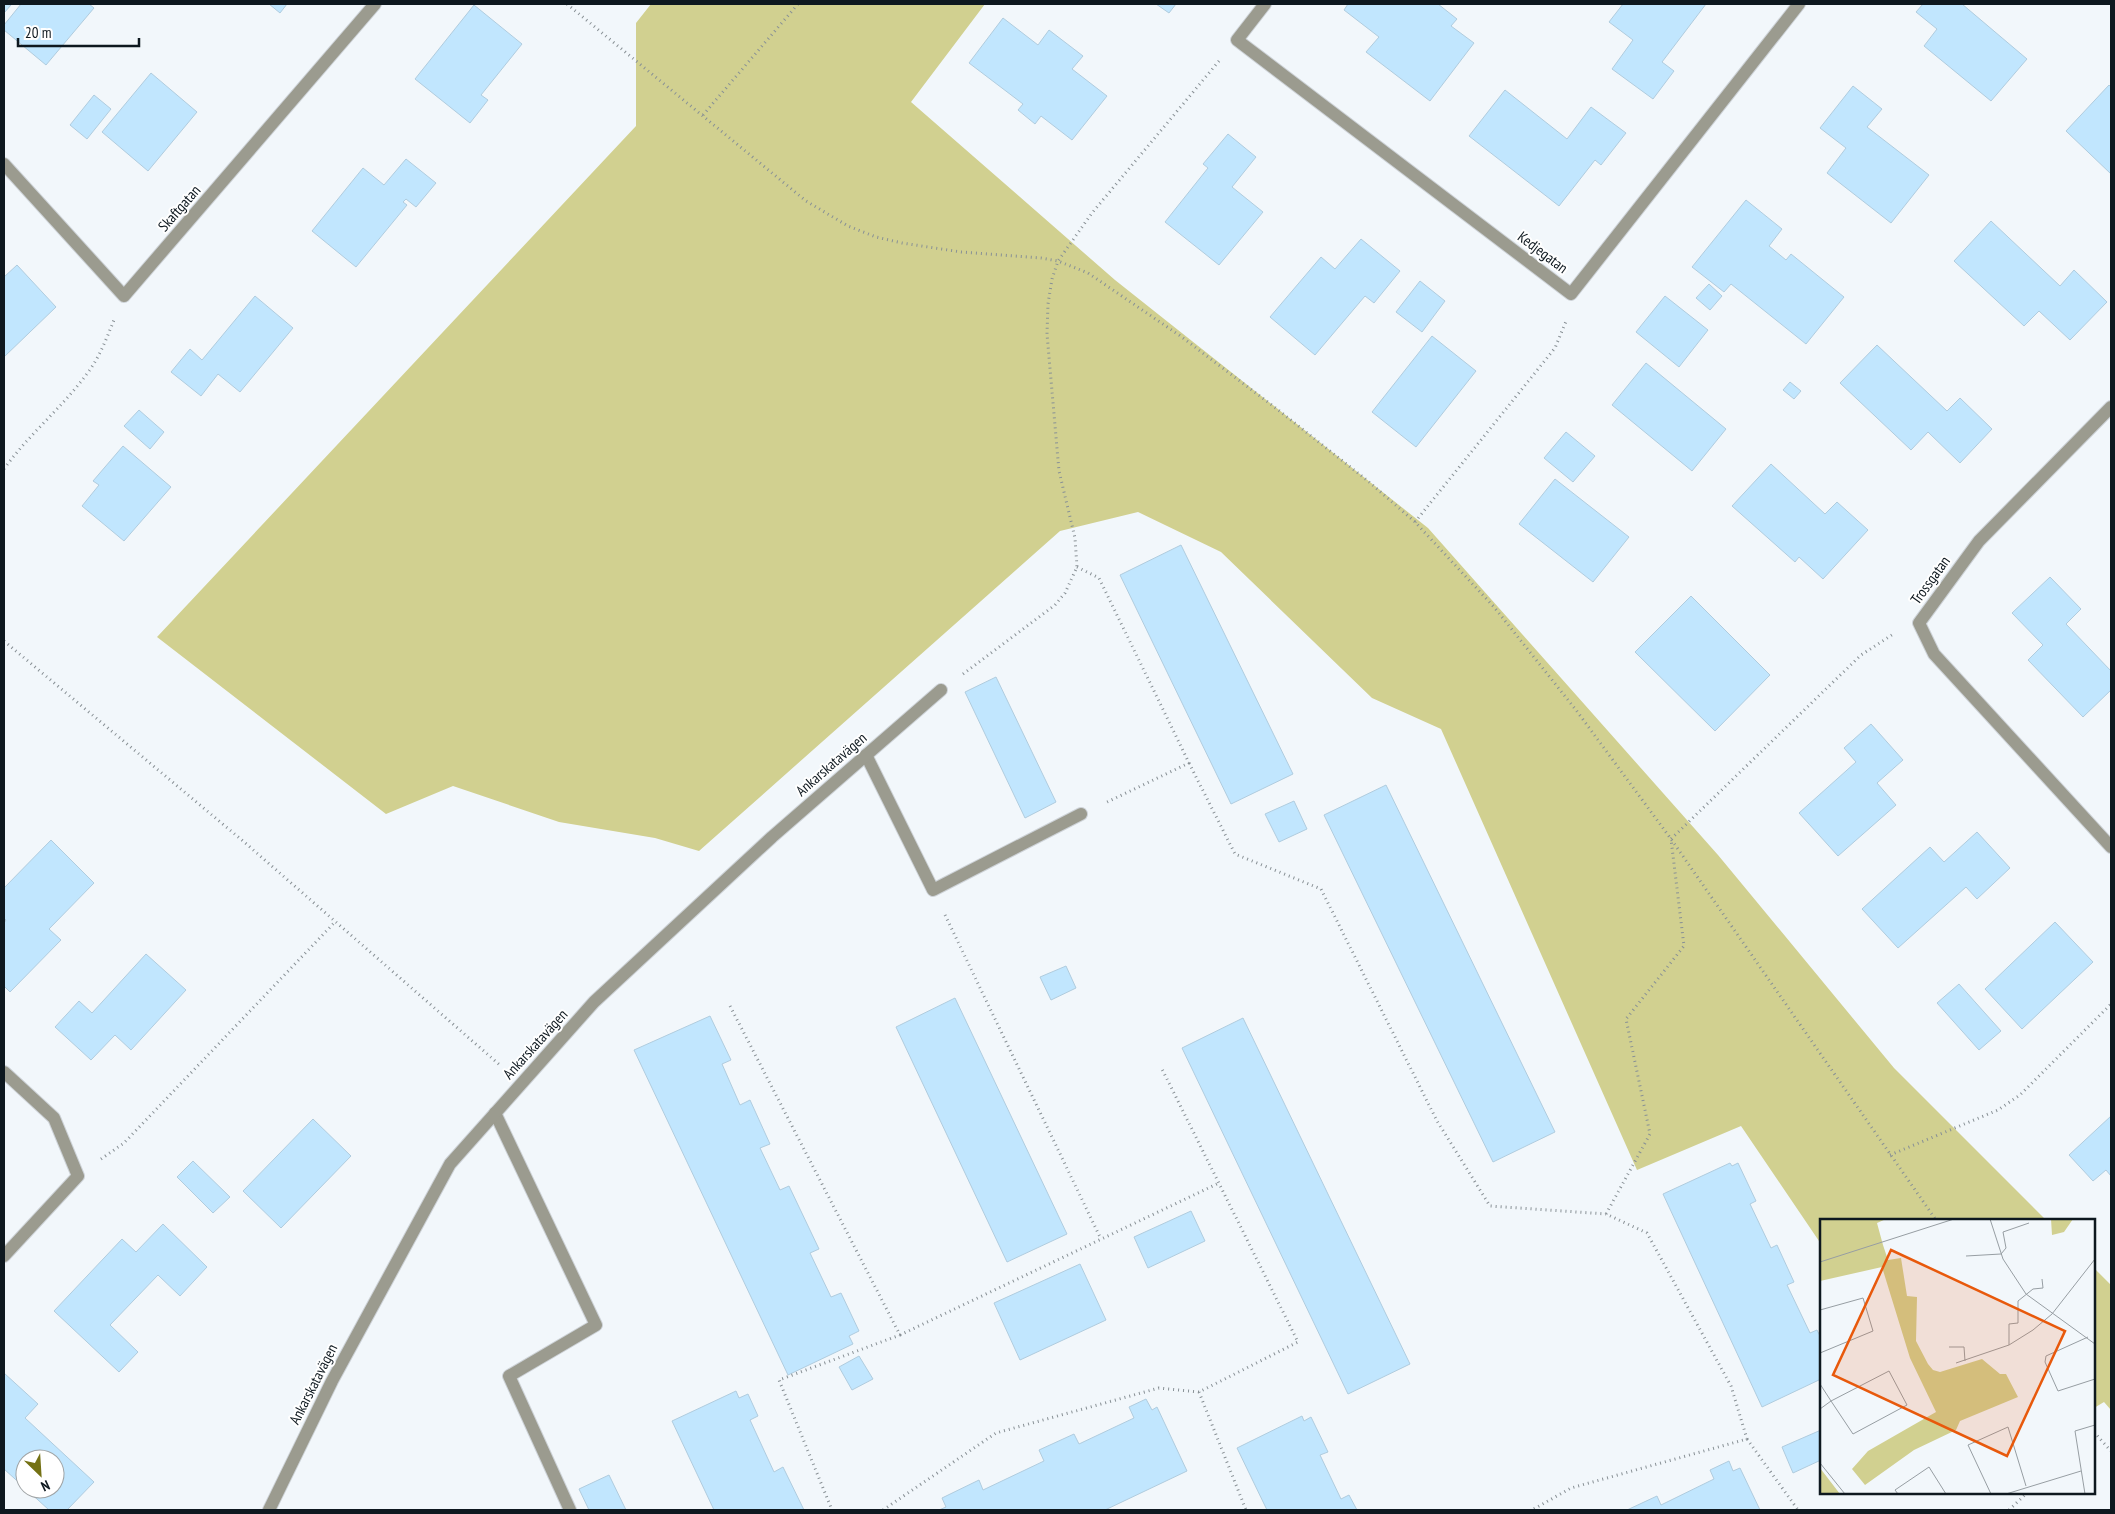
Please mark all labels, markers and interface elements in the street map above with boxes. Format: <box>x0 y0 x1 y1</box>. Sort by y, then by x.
scale bar <box>18 15 139 47</box>
text: 20 m <box>25 23 51 42</box>
street label: Skaftgatan <box>154 181 204 235</box>
street label: Kedjegatan <box>1514 227 1572 277</box>
street label: Trossgatan <box>1906 552 1954 608</box>
street label: Ankarskatavägen <box>792 728 870 800</box>
street label: Ankarskatavägen <box>499 1005 571 1083</box>
inset map <box>1820 1219 2095 1494</box>
street label: Ankarskatavägen <box>285 1341 341 1427</box>
north arrow <box>15 1449 65 1499</box>
text: N <box>38 1476 53 1496</box>

